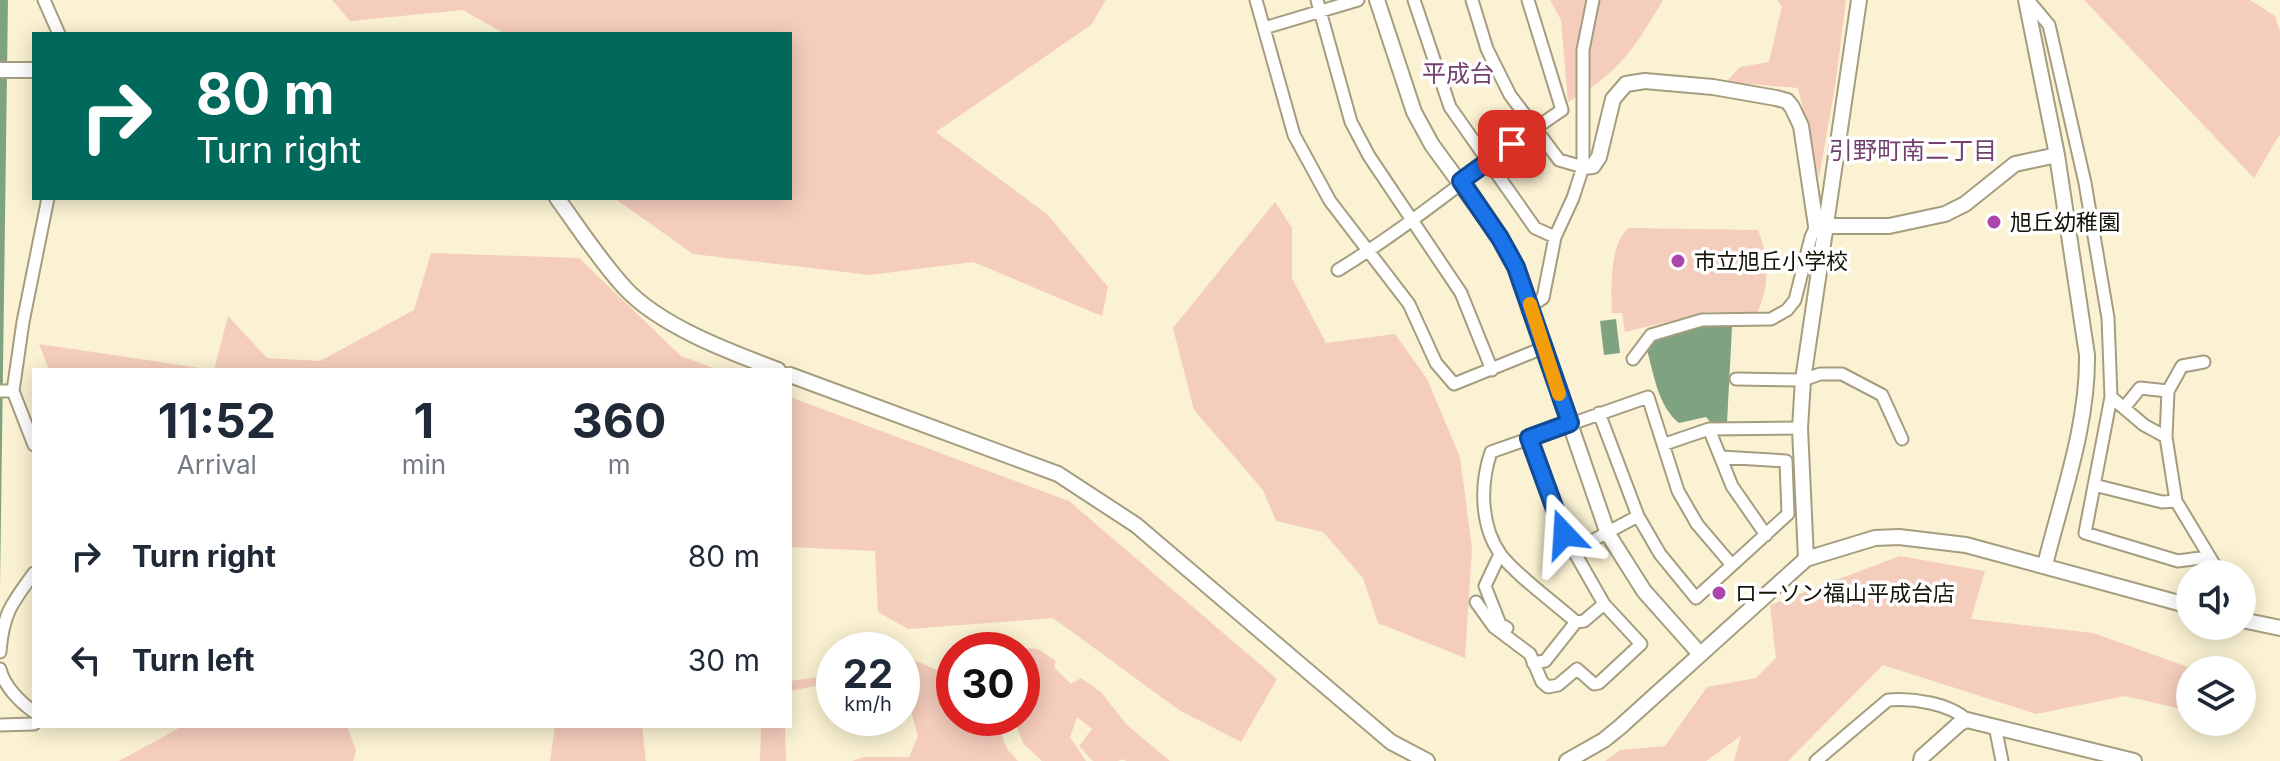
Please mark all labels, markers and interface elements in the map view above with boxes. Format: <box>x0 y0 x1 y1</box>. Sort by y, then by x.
district label: 平成台 <box>1422 59 1494 88</box>
text: 80 m <box>196 60 335 128</box>
icon: right <box>64 64 168 168</box>
pin <box>1478 110 1546 178</box>
icon: arrive <box>1490 122 1534 166</box>
text: Turn right <box>196 128 361 172</box>
district label: 引野町南二丁目 <box>1829 136 1997 165</box>
place label: 旭丘幼稚園 <box>2010 209 2120 235</box>
marker: 旭丘幼稚園 <box>1985 213 2003 231</box>
place label: 市立旭丘小学校 <box>1694 248 1848 274</box>
marker: 市立旭丘小学校 <box>1669 252 1687 270</box>
text: 11:52 <box>158 391 276 450</box>
text: 1 <box>414 391 434 450</box>
text: 360 <box>572 391 666 450</box>
text: Arrival <box>177 449 257 480</box>
text: min <box>402 449 446 480</box>
text: m <box>608 449 630 480</box>
position arrow <box>1522 492 1606 576</box>
icon: right <box>64 534 108 578</box>
text: Turn right <box>132 538 276 574</box>
text: 80 m <box>688 538 760 574</box>
map controls <box>2176 560 2256 736</box>
button: sound <box>2176 560 2256 640</box>
place label: ローソン福山平成台店 <box>1735 580 1955 606</box>
marker: ローソン福山平成台店 <box>1710 584 1728 602</box>
speed limit sign: 30 <box>936 632 1040 736</box>
icon: left <box>64 638 108 682</box>
text: Turn left <box>132 642 254 678</box>
text: 30 m <box>688 642 760 678</box>
text: 22 <box>843 649 893 698</box>
button: layers <box>2176 656 2256 736</box>
text: km/h <box>844 692 892 716</box>

